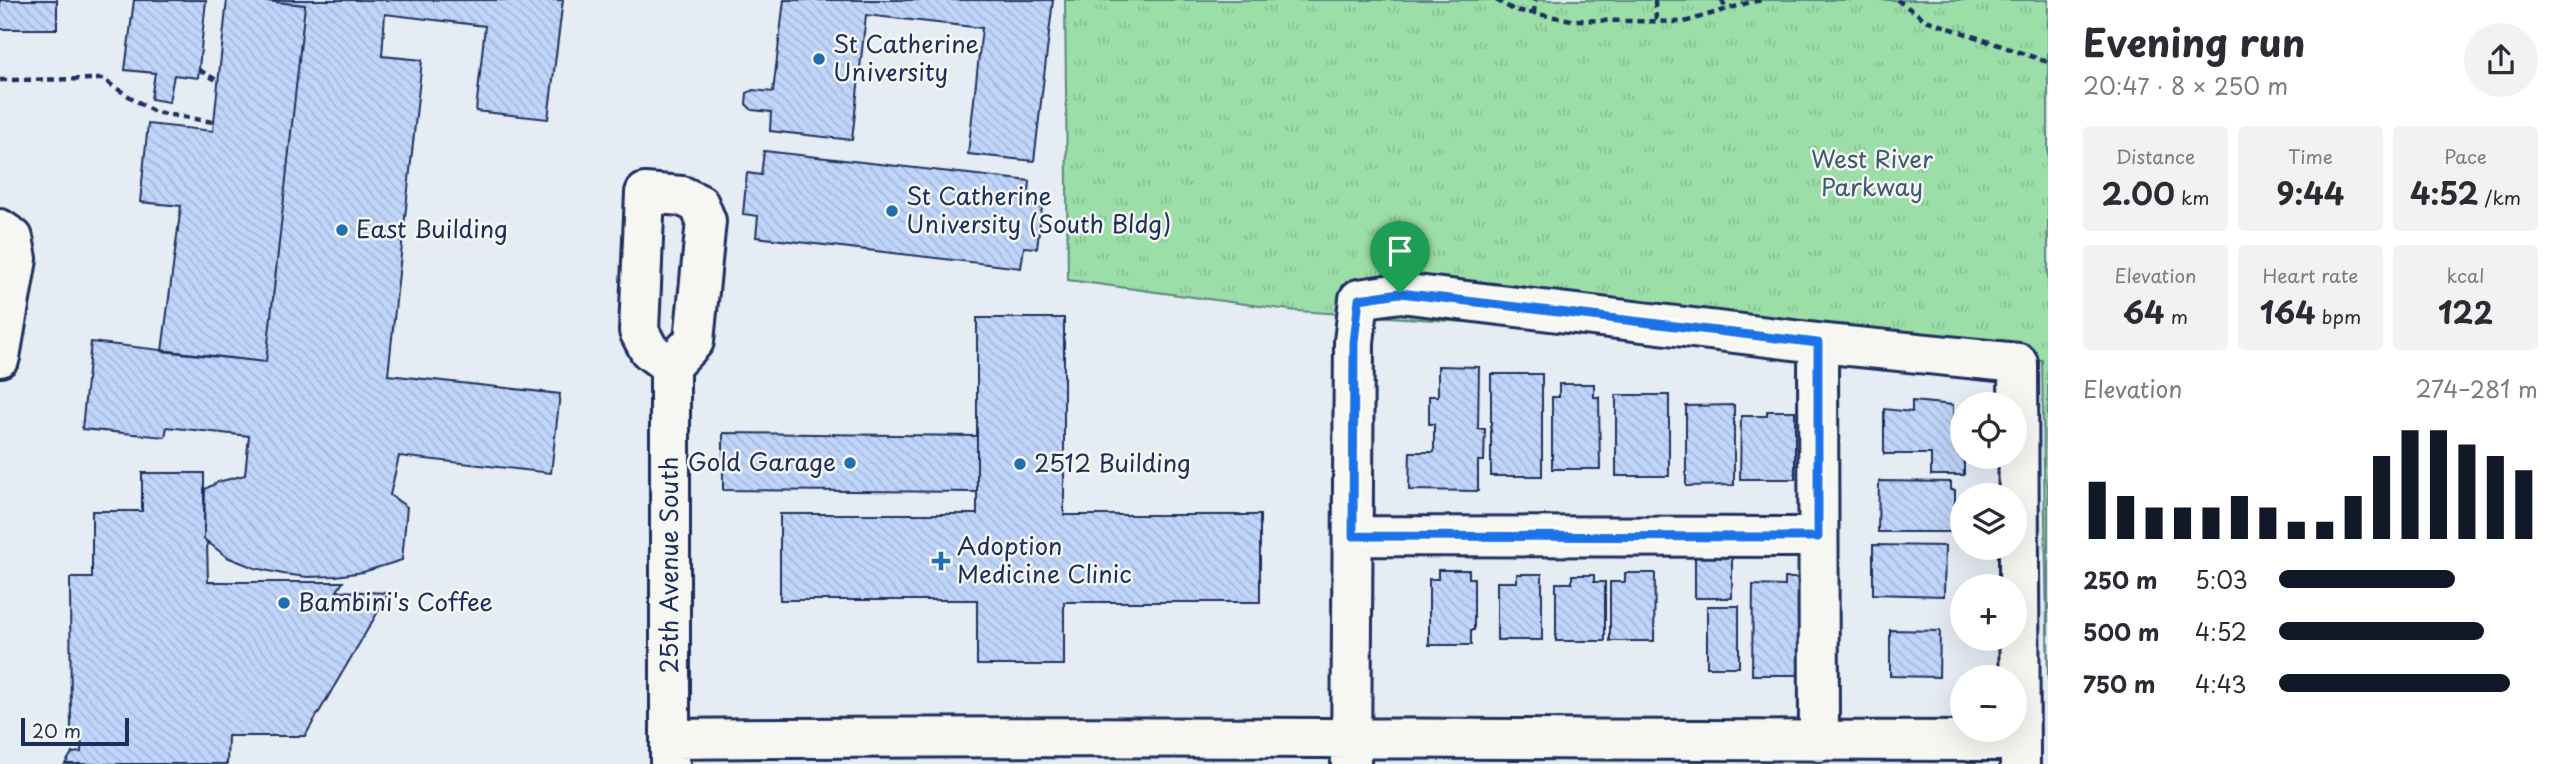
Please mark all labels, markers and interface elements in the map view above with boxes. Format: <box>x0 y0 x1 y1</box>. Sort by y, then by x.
text: Evening run <box>2083 13 2305 70</box>
button: share <box>2464 23 2538 97</box>
place label: St Catherine University <box>833 25 979 89</box>
marker: St Catherine University <box>811 51 827 67</box>
text: 20:47 · 8 × 250 m <box>2083 68 2288 103</box>
park label: West River Parkway <box>1811 140 1933 204</box>
text: Distance <box>2116 142 2195 170</box>
text: Time <box>2288 142 2333 170</box>
text: Pace <box>2444 142 2487 170</box>
text: 2.00 <box>2101 170 2175 215</box>
text: 9:44 <box>2277 170 2344 215</box>
text: 4:52 <box>2410 170 2478 215</box>
place label: St Catherine University (South Bldg) <box>906 177 1171 241</box>
text: km <box>2175 183 2210 211</box>
text: /km <box>2478 183 2521 211</box>
marker: St Catherine University (South Bldg) <box>884 203 900 219</box>
place label: East Building <box>356 210 508 246</box>
pin <box>1370 221 1430 293</box>
marker: East Building <box>334 222 350 238</box>
icon: arrive <box>1381 232 1419 270</box>
text: Elevation <box>2115 261 2196 289</box>
text: Heart rate <box>2263 261 2358 289</box>
text: kcal <box>2447 261 2484 289</box>
text: 64 <box>2123 289 2165 334</box>
text: 164 <box>2260 289 2316 334</box>
text: 122 <box>2438 289 2493 334</box>
text: m <box>2165 302 2188 330</box>
text: bpm <box>2316 302 2361 330</box>
text: Elevation <box>2083 371 2182 406</box>
text: 274–281 m <box>2415 371 2538 406</box>
map controls <box>1950 392 2027 742</box>
button: locate <box>1950 392 2027 469</box>
place label: Gold Garage <box>688 443 836 479</box>
place label: 2512 Building <box>1034 444 1191 480</box>
marker: Gold Garage <box>842 455 858 471</box>
marker: 2512 Building <box>1012 456 1028 472</box>
street label: 25th Avenue South <box>650 457 686 673</box>
button: layers <box>1950 483 2027 560</box>
place label: Adoption Medicine Clinic <box>957 527 1132 591</box>
marker: Adoption Medicine Clinic <box>931 551 951 571</box>
text: 250 m <box>2083 562 2158 597</box>
text: 5:03 <box>2195 562 2248 597</box>
button: + <box>1950 574 2027 651</box>
place label: Bambini's Coffee <box>298 583 493 619</box>
marker: Bambini's Coffee <box>276 595 292 611</box>
text: 500 m <box>2083 614 2160 649</box>
text: 4:52 <box>2195 614 2247 649</box>
button: − <box>1950 665 2027 742</box>
text: 750 m <box>2083 666 2155 701</box>
text: 4:43 <box>2195 666 2247 701</box>
scale bar <box>21 715 130 747</box>
text: 20 m <box>32 716 81 744</box>

